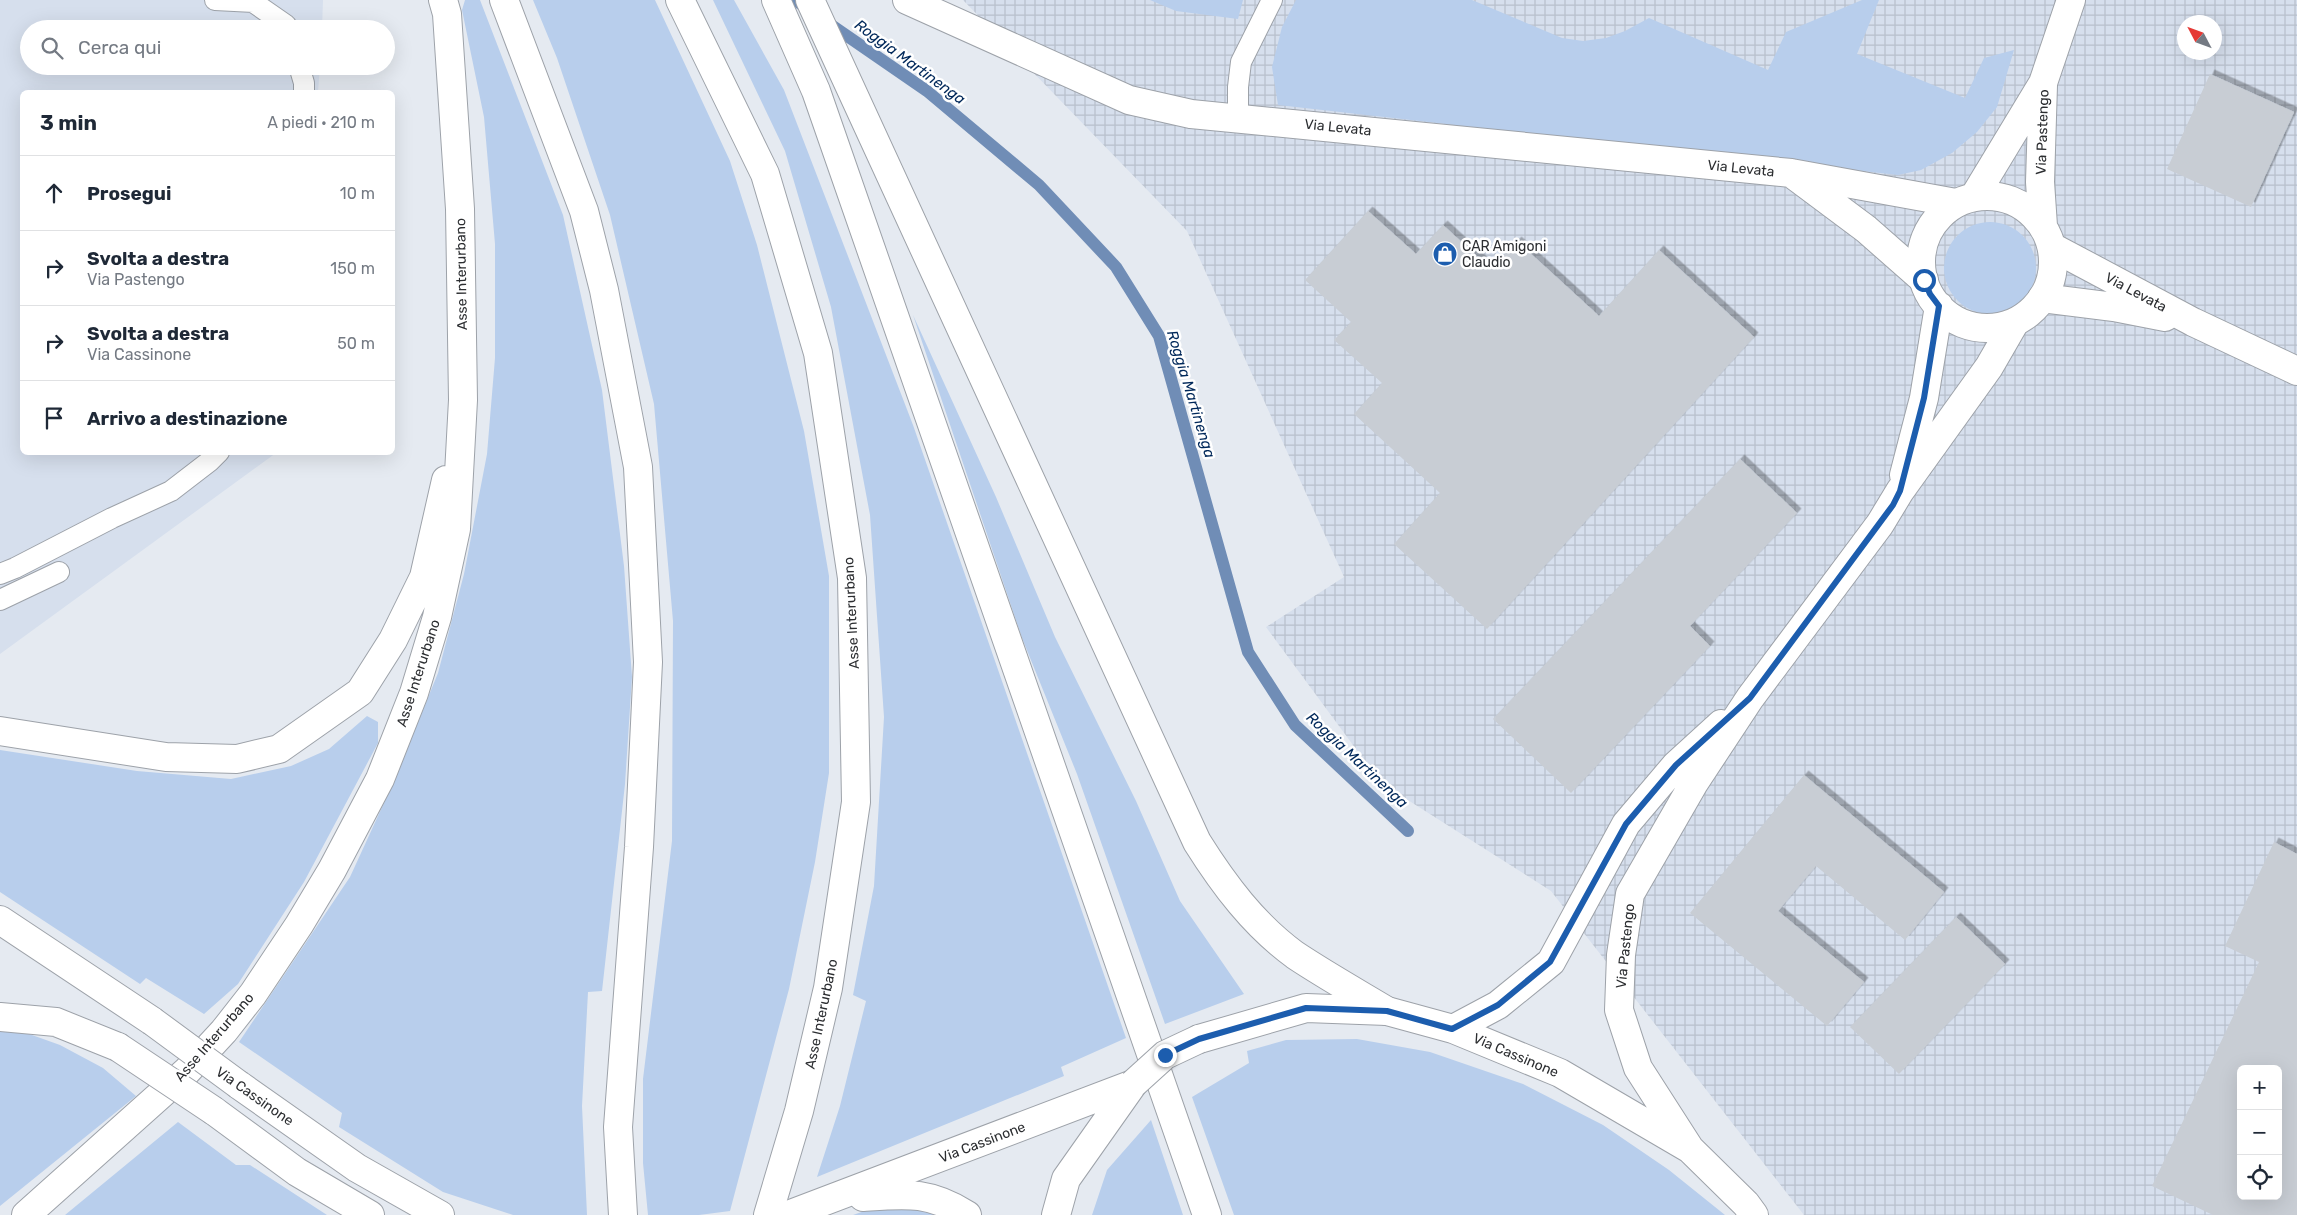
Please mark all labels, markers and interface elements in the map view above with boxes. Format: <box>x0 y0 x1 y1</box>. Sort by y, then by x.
north arrow <box>2177 15 2222 60</box>
water label: Roggia Martinenga <box>851 16 969 108</box>
search box <box>20 20 395 75</box>
icon: search <box>38 34 66 62</box>
text: Cerca qui <box>78 36 161 59</box>
street label: Via Pastengo <box>2033 89 2052 175</box>
text: 3 min <box>40 110 97 135</box>
text: A piedi · 210 m <box>267 113 375 132</box>
street label: Via Levata <box>1304 116 1372 139</box>
street label: Via Levata <box>1707 157 1775 180</box>
icon: ahead <box>40 179 68 207</box>
text: Prosegui <box>87 182 171 205</box>
text: 10 m <box>340 184 375 203</box>
street label: Asse Interurbano <box>452 218 471 330</box>
place label: CAR Amigoni Claudio <box>1462 238 1546 271</box>
shop icon: CAR Amigoni Claudio <box>1432 241 1458 267</box>
text: Svolta a destra <box>87 247 229 270</box>
icon: right <box>40 254 68 282</box>
text: 150 m <box>330 259 375 278</box>
route start <box>1913 269 1936 292</box>
street label: Via Levata <box>2102 269 2169 316</box>
text: Via Pastengo <box>87 270 185 289</box>
text: Svolta a destra <box>87 322 229 345</box>
water label: Roggia Martinenga <box>1163 328 1219 460</box>
icon: right <box>40 329 68 357</box>
text: 50 m <box>337 334 375 353</box>
text: Via Cassinone <box>87 345 191 364</box>
icon: arrive <box>40 404 68 432</box>
text: Arrivo a destinazione <box>87 407 288 430</box>
street label: Asse Interurbano <box>840 557 863 669</box>
street label: Asse Interurbano <box>393 617 444 729</box>
water label: Roggia Martinenga <box>1302 708 1412 812</box>
street label: Via Pastengo <box>1613 903 1638 989</box>
street label: Asse Interurbano <box>802 958 841 1071</box>
street label: Asse Interurbano <box>171 989 258 1085</box>
street label: Via Cassinone <box>1470 1030 1561 1081</box>
route end <box>1154 1044 1177 1067</box>
street label: Via Cassinone <box>212 1063 297 1130</box>
map controls <box>2237 1065 2282 1200</box>
button: + <box>2237 1065 2282 1110</box>
button: − <box>2237 1110 2282 1155</box>
street label: Via Cassinone <box>937 1118 1028 1167</box>
button: locate <box>2237 1155 2282 1200</box>

